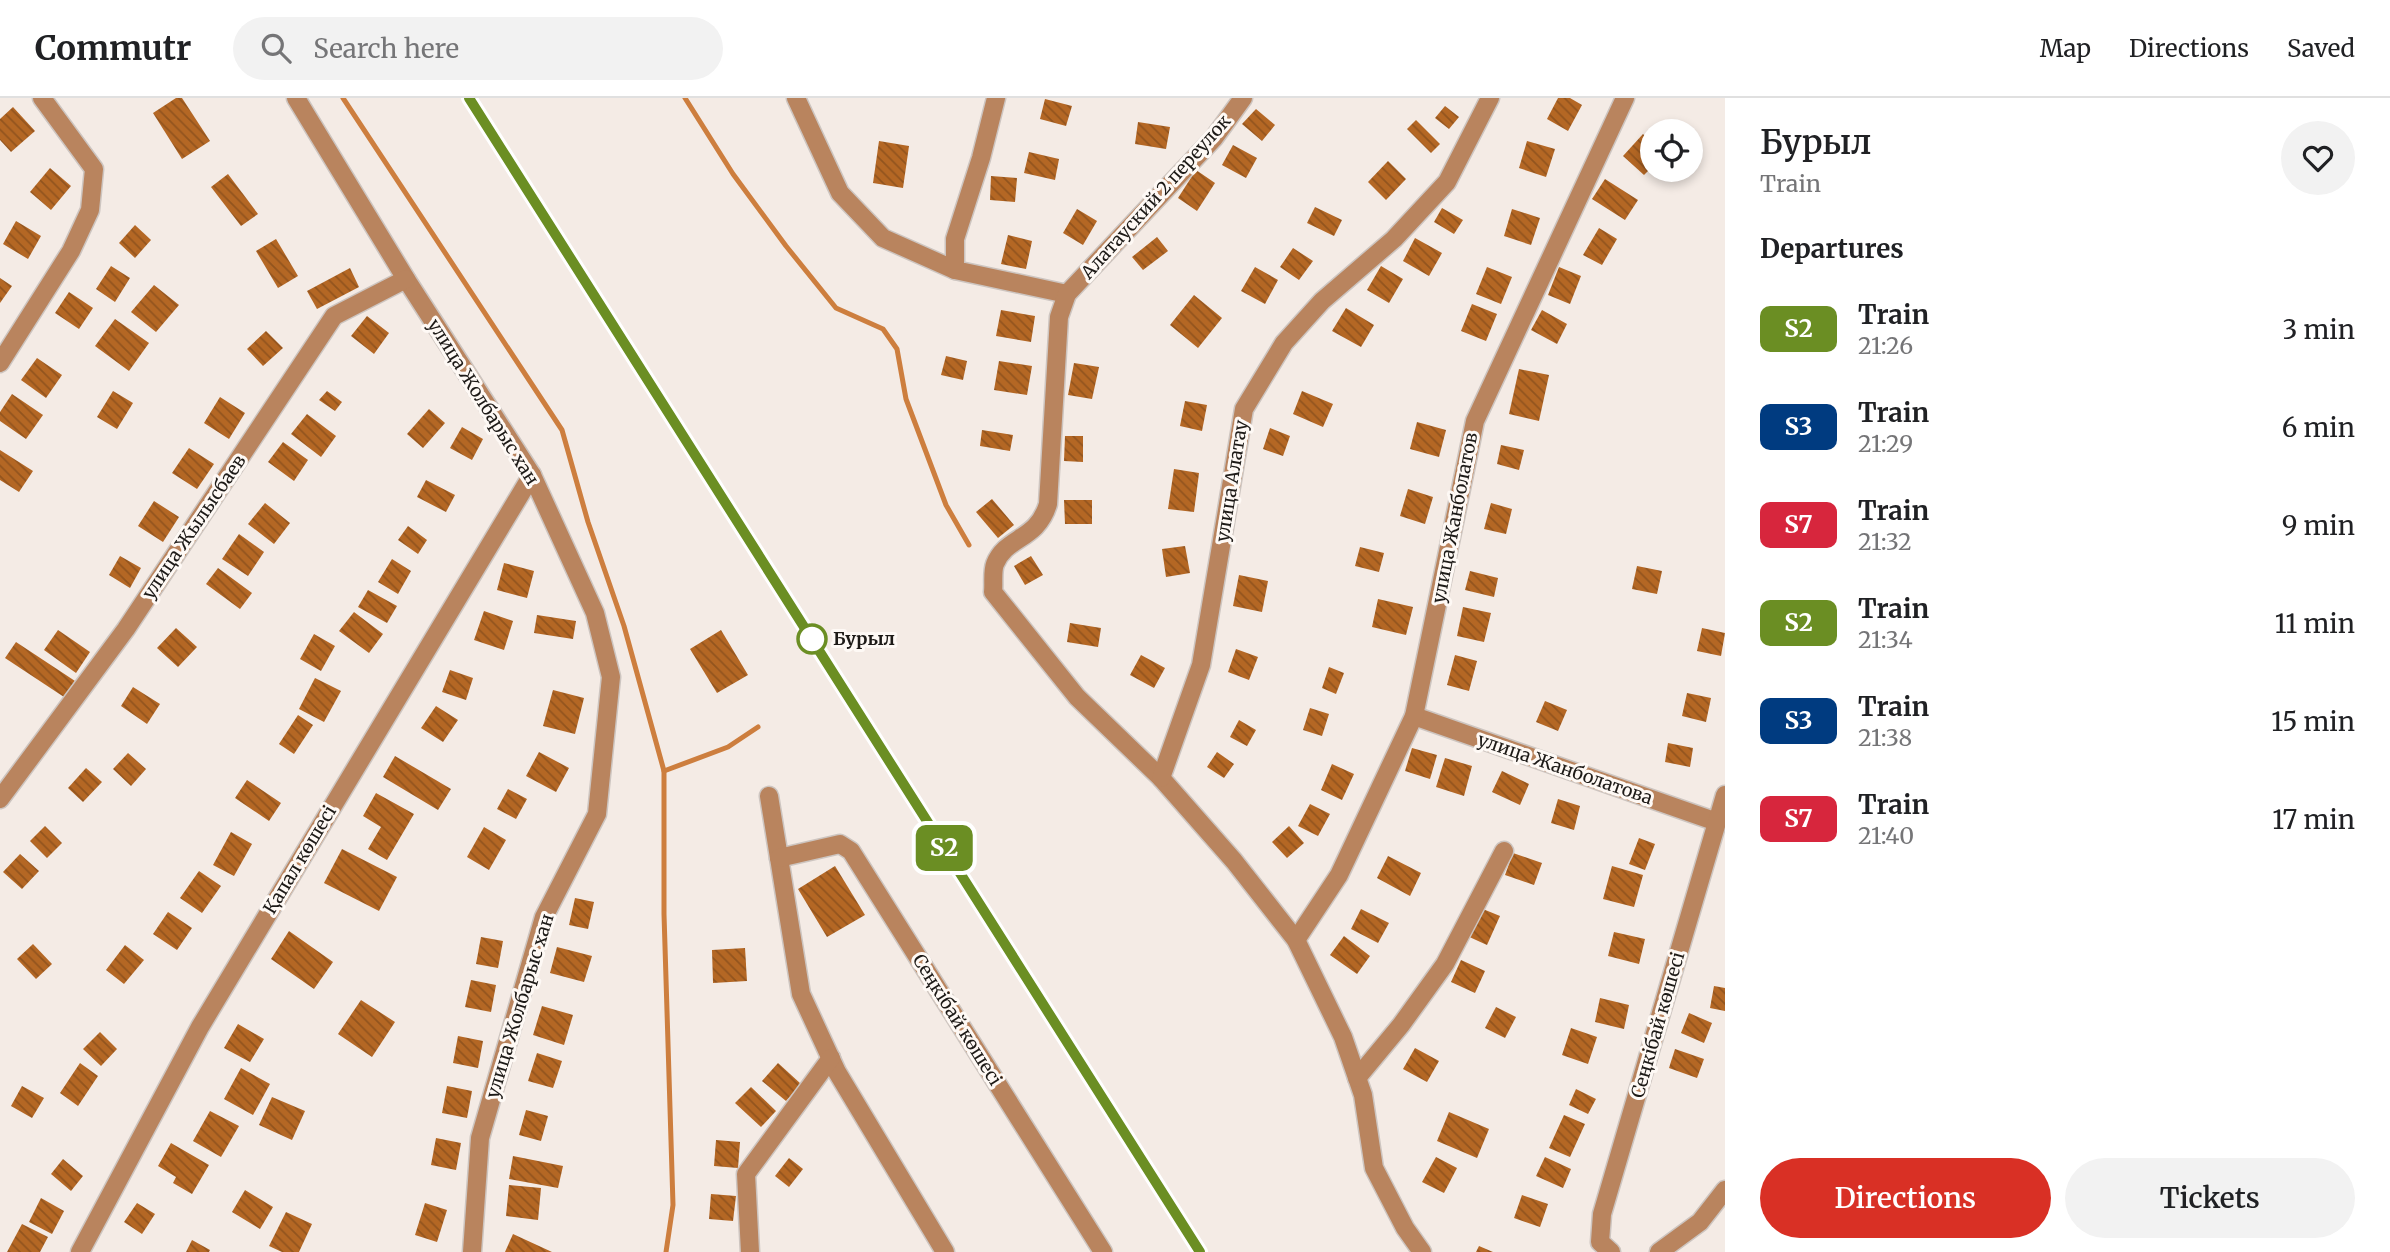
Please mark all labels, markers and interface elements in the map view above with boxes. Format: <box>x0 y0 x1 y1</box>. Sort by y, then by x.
search box <box>233 17 723 80</box>
text: Commutr <box>35 28 191 69</box>
icon: search <box>257 29 295 67</box>
text: Search here <box>313 32 459 65</box>
text: Map <box>2040 33 2091 64</box>
text: Directions <box>2129 33 2249 64</box>
text: Saved <box>2287 33 2355 64</box>
street label: Алатауский 2 переулок <box>1075 109 1236 284</box>
map controls <box>1640 119 1703 182</box>
button: locate <box>1640 119 1703 182</box>
button: heart <box>2281 121 2355 195</box>
text: Бурыл <box>1760 122 1871 163</box>
text: Train <box>1760 169 1821 198</box>
text: Departures <box>1760 232 1904 265</box>
text: Train <box>1858 298 1929 331</box>
text: S2 <box>1784 313 1813 344</box>
text: 3 min <box>2283 313 2355 346</box>
street label: улица Жолбарыс хан <box>423 314 544 489</box>
text: 21:26 <box>1858 331 1913 360</box>
text: Train <box>1858 396 1929 429</box>
text: S3 <box>1785 411 1813 442</box>
text: 6 min <box>2282 411 2355 444</box>
street label: улица Алатау <box>1211 418 1253 544</box>
text: 21:29 <box>1858 429 1913 458</box>
street label: улица Жанболатов <box>1427 430 1482 605</box>
street label: улица Жылысбаев <box>137 450 251 603</box>
text: Train <box>1858 494 1929 527</box>
text: S7 <box>1784 509 1813 540</box>
text: 9 min <box>2282 509 2355 542</box>
text: 21:32 <box>1858 527 1912 556</box>
text: Train <box>1858 592 1929 625</box>
text: S2 <box>1784 607 1813 638</box>
text: 11 min <box>2275 607 2355 640</box>
marker: Бурыл <box>797 624 827 654</box>
text: 21:34 <box>1858 625 1913 654</box>
place label: Бурыл <box>833 627 895 650</box>
text: Train <box>1858 690 1929 723</box>
text: S3 <box>1785 705 1813 736</box>
text: 15 min <box>2271 705 2355 738</box>
text: 21:38 <box>1858 723 1912 752</box>
street label: улица Жанболатова <box>1475 728 1656 809</box>
text: Train <box>1858 788 1929 821</box>
street label: Қапал көшесі <box>258 801 341 918</box>
text: S7 <box>1784 803 1813 834</box>
text: 17 min <box>2272 803 2355 836</box>
text: 21:40 <box>1858 821 1914 850</box>
line badge: S2 <box>912 825 976 871</box>
text: S2 <box>930 832 958 863</box>
street label: улица Жолбарыс хан <box>480 911 559 1101</box>
street label: Сеңкібай көшесі <box>1626 949 1689 1100</box>
street label: Сеңкібай көшесі <box>908 950 1007 1090</box>
button: Directions <box>1760 1158 2051 1238</box>
button: Tickets <box>2065 1158 2355 1238</box>

